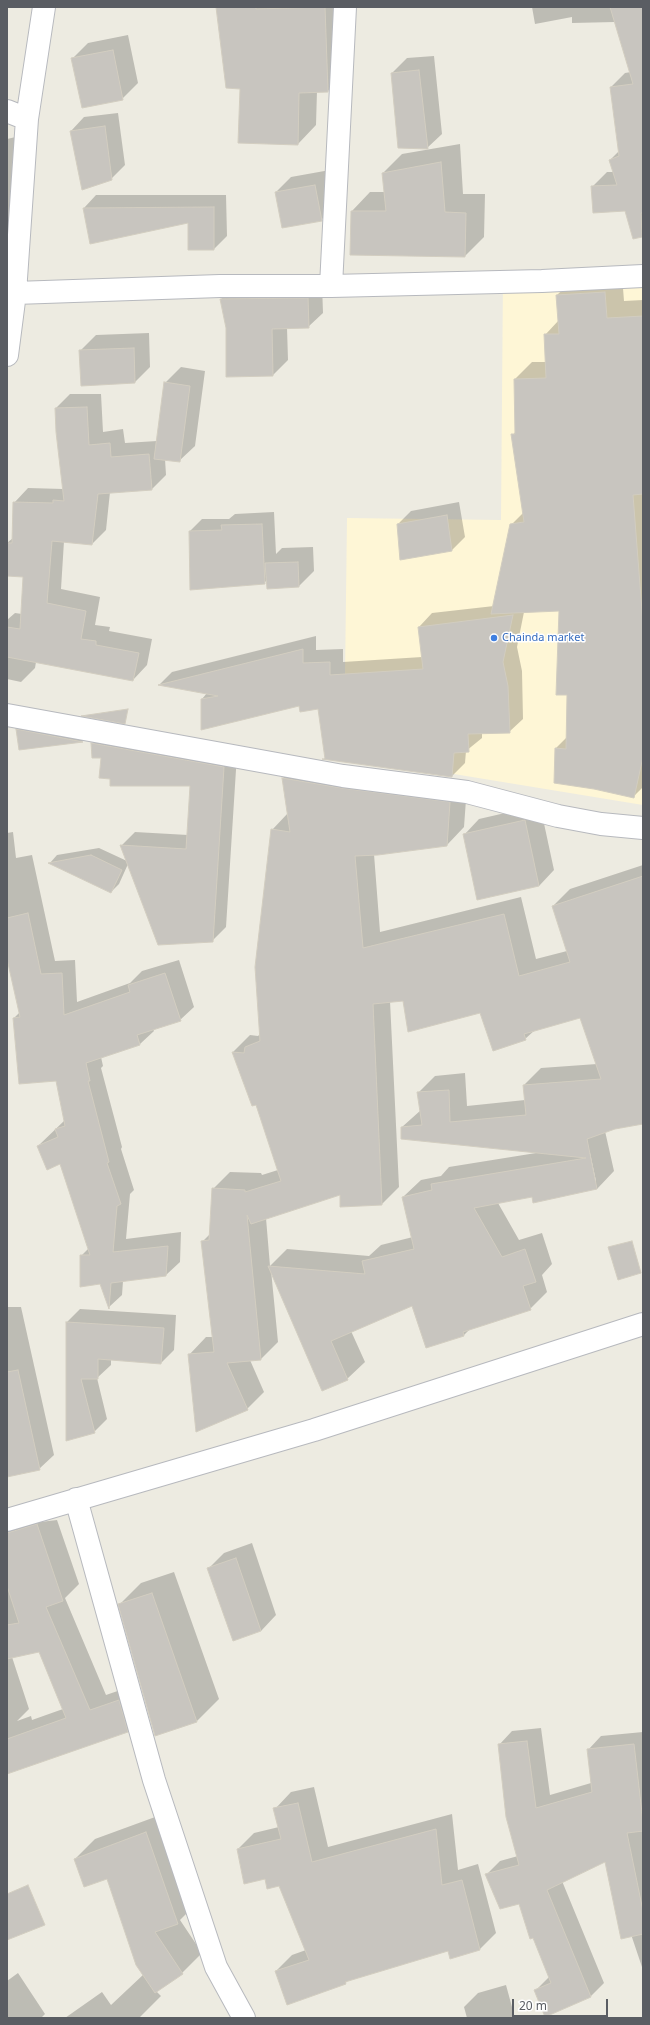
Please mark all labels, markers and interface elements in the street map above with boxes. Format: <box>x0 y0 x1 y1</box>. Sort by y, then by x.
place label: Chainda market <box>502 631 584 645</box>
marker: Chainda market <box>489 633 499 643</box>
scale bar <box>514 1991 610 2017</box>
text: 20 m <box>519 1997 547 2014</box>

